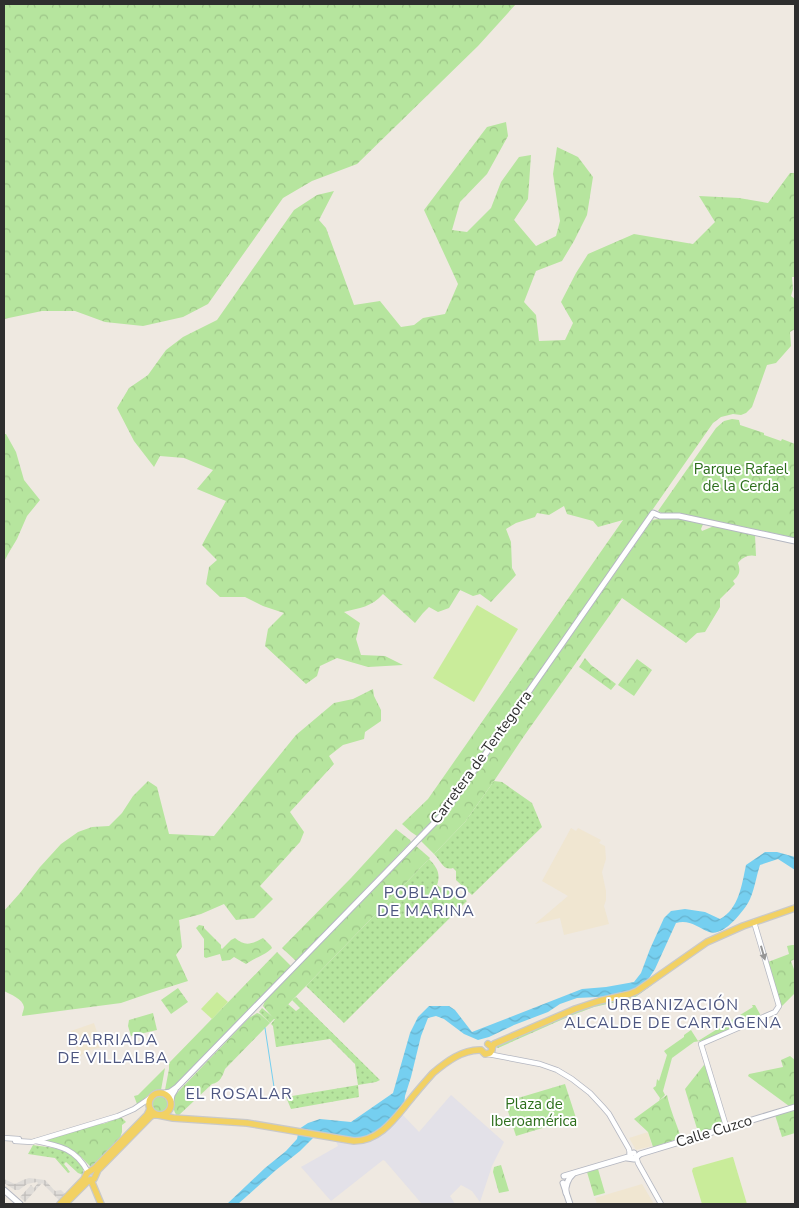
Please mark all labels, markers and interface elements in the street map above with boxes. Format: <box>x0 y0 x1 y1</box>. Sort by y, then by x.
park label: Parque Rafael de la Cerda <box>694 459 789 496</box>
street label: Carretera de Tentegorra <box>426 686 536 828</box>
district label: POBLADO DE MARINA <box>377 882 475 922</box>
one-way arrow <box>760 946 768 961</box>
district label: URBANIZACIÓN ALCALDE DE CARTAGENA <box>564 994 782 1034</box>
district label: BARRIADA DE VILLALBA <box>57 1029 169 1069</box>
district label: EL ROSALAR <box>185 1083 293 1105</box>
park label: Plaza de Iberoamérica <box>491 1094 577 1131</box>
street label: Calle Cuzco <box>673 1110 755 1152</box>

